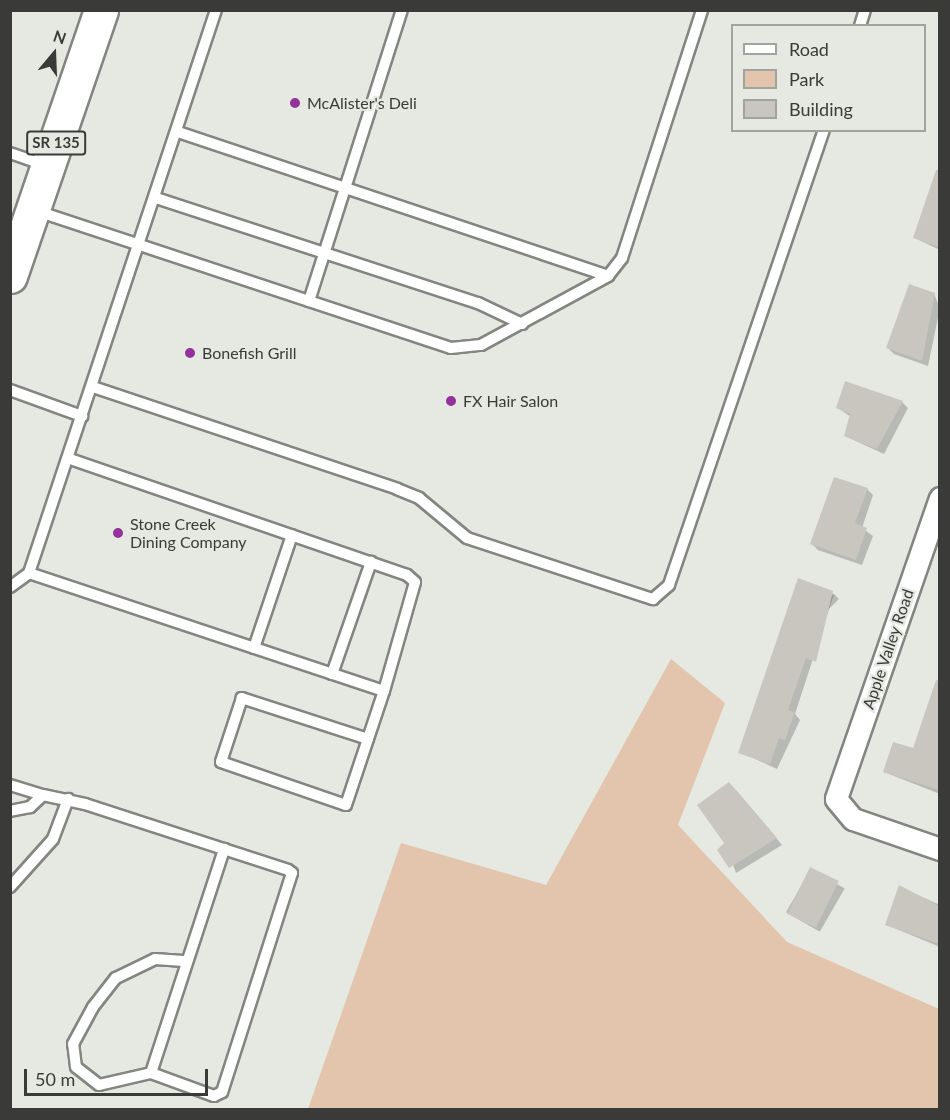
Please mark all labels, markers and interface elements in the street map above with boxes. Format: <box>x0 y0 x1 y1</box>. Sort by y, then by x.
north arrow <box>24 24 84 84</box>
legend <box>731 24 926 132</box>
text: N <box>51 26 69 47</box>
text: Road <box>789 38 829 60</box>
text: Park <box>789 68 824 90</box>
place label: McAlister's Deli <box>307 93 417 113</box>
marker: McAlister's Deli <box>288 96 302 110</box>
text: Building <box>789 98 853 120</box>
road number: SR 135 <box>26 131 86 155</box>
place label: Bonefish Grill <box>202 343 296 363</box>
marker: Bonefish Grill <box>183 346 197 360</box>
place label: FX Hair Salon <box>463 391 559 411</box>
marker: FX Hair Salon <box>444 394 458 408</box>
place label: Stone Creek Dining Company <box>130 514 247 552</box>
marker: Stone Creek Dining Company <box>111 526 125 540</box>
street label: Apple Valley Road <box>858 586 918 712</box>
scale bar <box>27 1057 212 1095</box>
text: 50 m <box>35 1068 75 1090</box>

